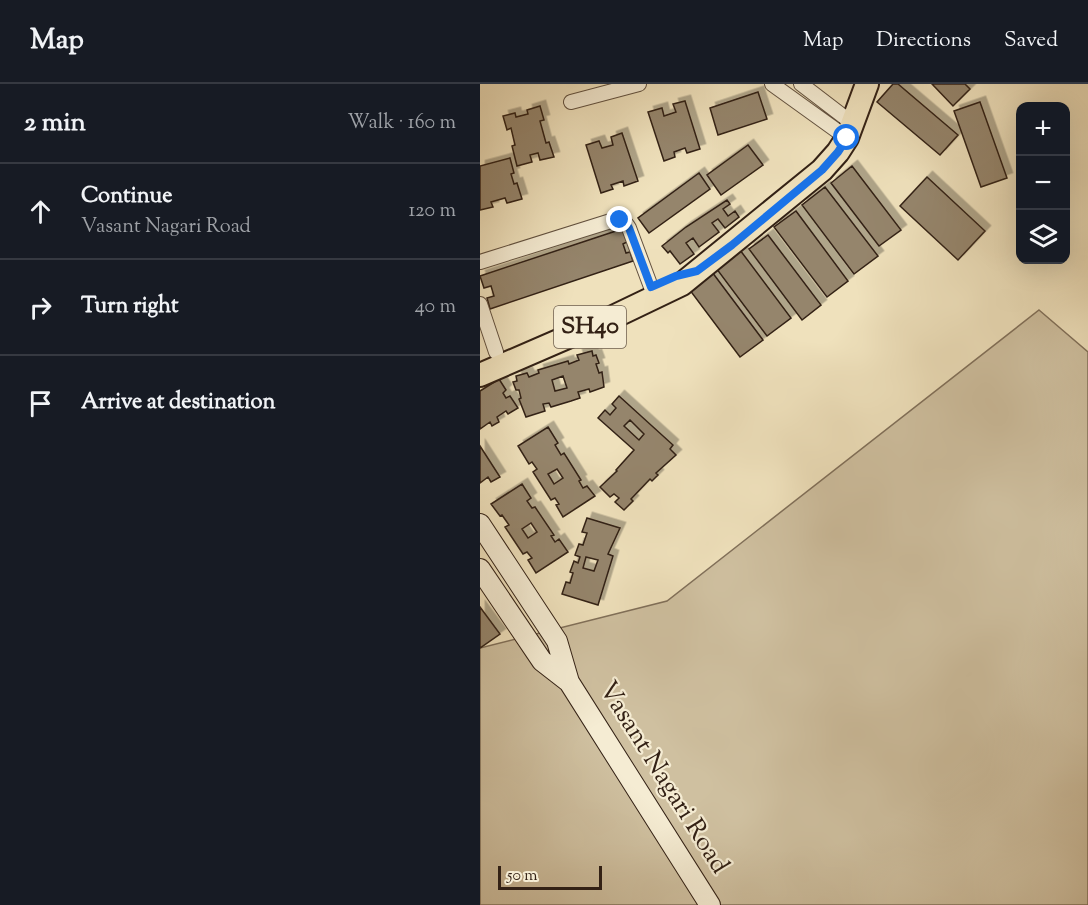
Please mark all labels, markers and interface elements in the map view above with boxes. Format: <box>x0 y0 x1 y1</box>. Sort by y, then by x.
text: Map <box>30 21 84 61</box>
text: Map <box>803 26 843 56</box>
text: Directions <box>876 26 971 56</box>
text: Saved <box>1004 26 1058 56</box>
map controls <box>1016 102 1070 264</box>
button: + <box>1016 102 1070 156</box>
text: 2 min <box>24 105 86 142</box>
text: Walk · 160 m <box>347 109 456 138</box>
route start <box>833 124 859 150</box>
button: − <box>1016 156 1070 210</box>
text: Continue <box>81 181 172 213</box>
icon: ahead <box>24 195 57 228</box>
text: 120 m <box>408 197 456 226</box>
route end <box>606 206 632 232</box>
button: layers <box>1016 210 1070 264</box>
text: Vasant Nagari Road <box>81 213 251 242</box>
icon: right <box>24 291 57 324</box>
text: Turn right <box>81 291 178 323</box>
text: 40 m <box>415 293 456 322</box>
road number: SH40 <box>554 306 626 348</box>
icon: arrive <box>24 387 57 420</box>
text: Arrive at destination <box>81 387 276 419</box>
street label: Vasant Nagari Road <box>589 675 737 882</box>
scale bar <box>498 863 602 890</box>
text: 50 m <box>507 865 538 888</box>

